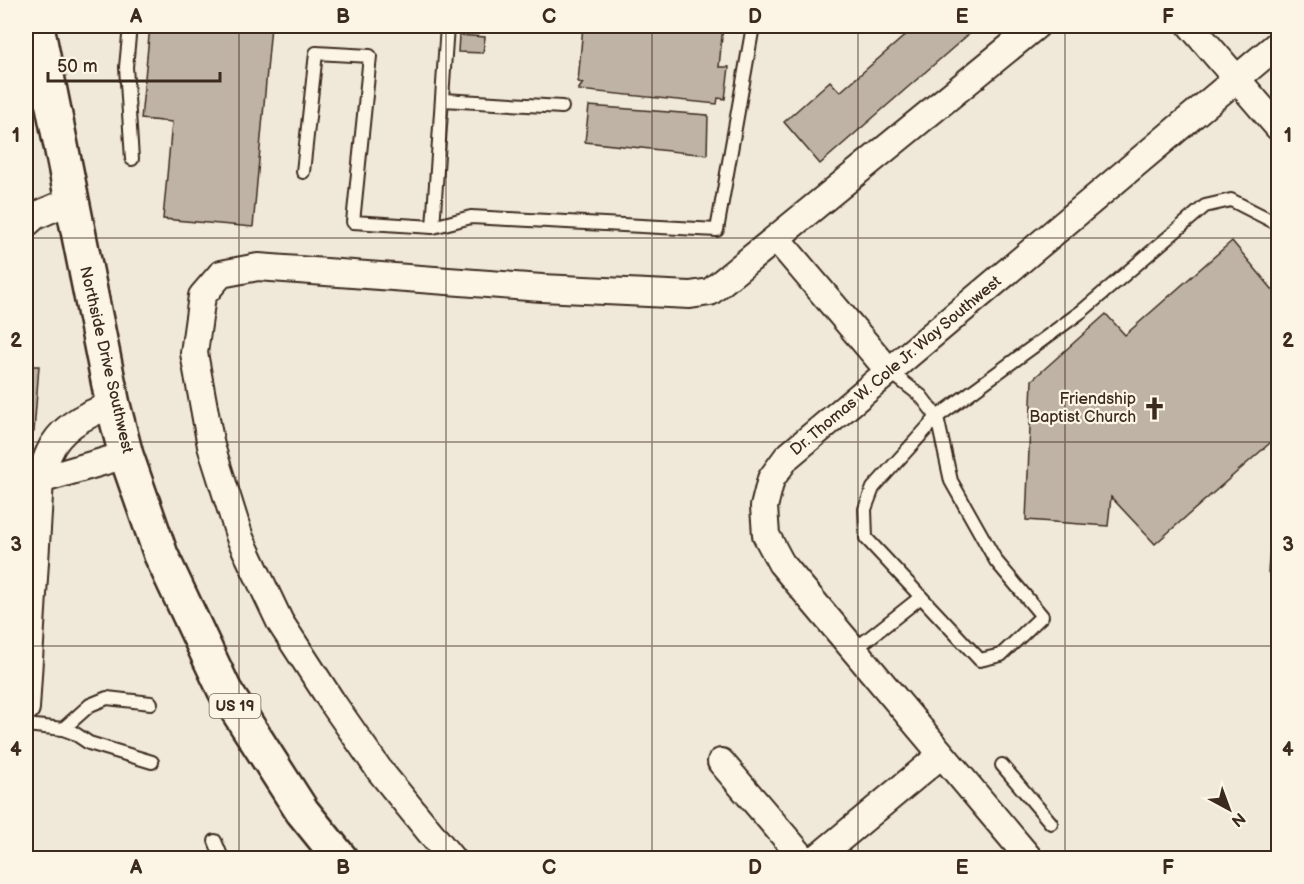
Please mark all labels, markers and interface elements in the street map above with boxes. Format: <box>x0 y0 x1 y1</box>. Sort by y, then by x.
text: A <box>129 5 143 29</box>
text: B <box>336 5 350 29</box>
text: C <box>542 5 556 29</box>
text: D <box>748 5 762 29</box>
text: E <box>956 5 969 29</box>
text: F <box>1162 5 1174 29</box>
scale bar <box>48 45 220 83</box>
text: 50 m <box>57 56 98 77</box>
text: 1 <box>12 124 20 148</box>
text: 1 <box>1284 124 1292 148</box>
street label: Northside Drive Southwest <box>75 265 137 455</box>
street label: Dr. Thomas W. Cole Jr. Way Southwest <box>787 272 1005 460</box>
text: 2 <box>10 329 22 353</box>
text: 2 <box>1282 329 1294 353</box>
place label: Friendship Baptist Church <box>1029 390 1136 427</box>
church icon: Friendship Baptist Church <box>1141 395 1167 421</box>
text: 3 <box>10 533 22 557</box>
text: 3 <box>1282 533 1294 557</box>
road number: US 19 <box>210 694 260 718</box>
text: 4 <box>10 738 22 762</box>
text: 4 <box>1282 738 1294 762</box>
north arrow <box>1199 779 1259 839</box>
text: N <box>1227 808 1249 830</box>
text: A <box>129 856 143 880</box>
text: B <box>336 856 350 880</box>
text: C <box>542 856 556 880</box>
text: D <box>748 856 762 880</box>
text: E <box>956 856 969 880</box>
text: F <box>1162 856 1174 880</box>

